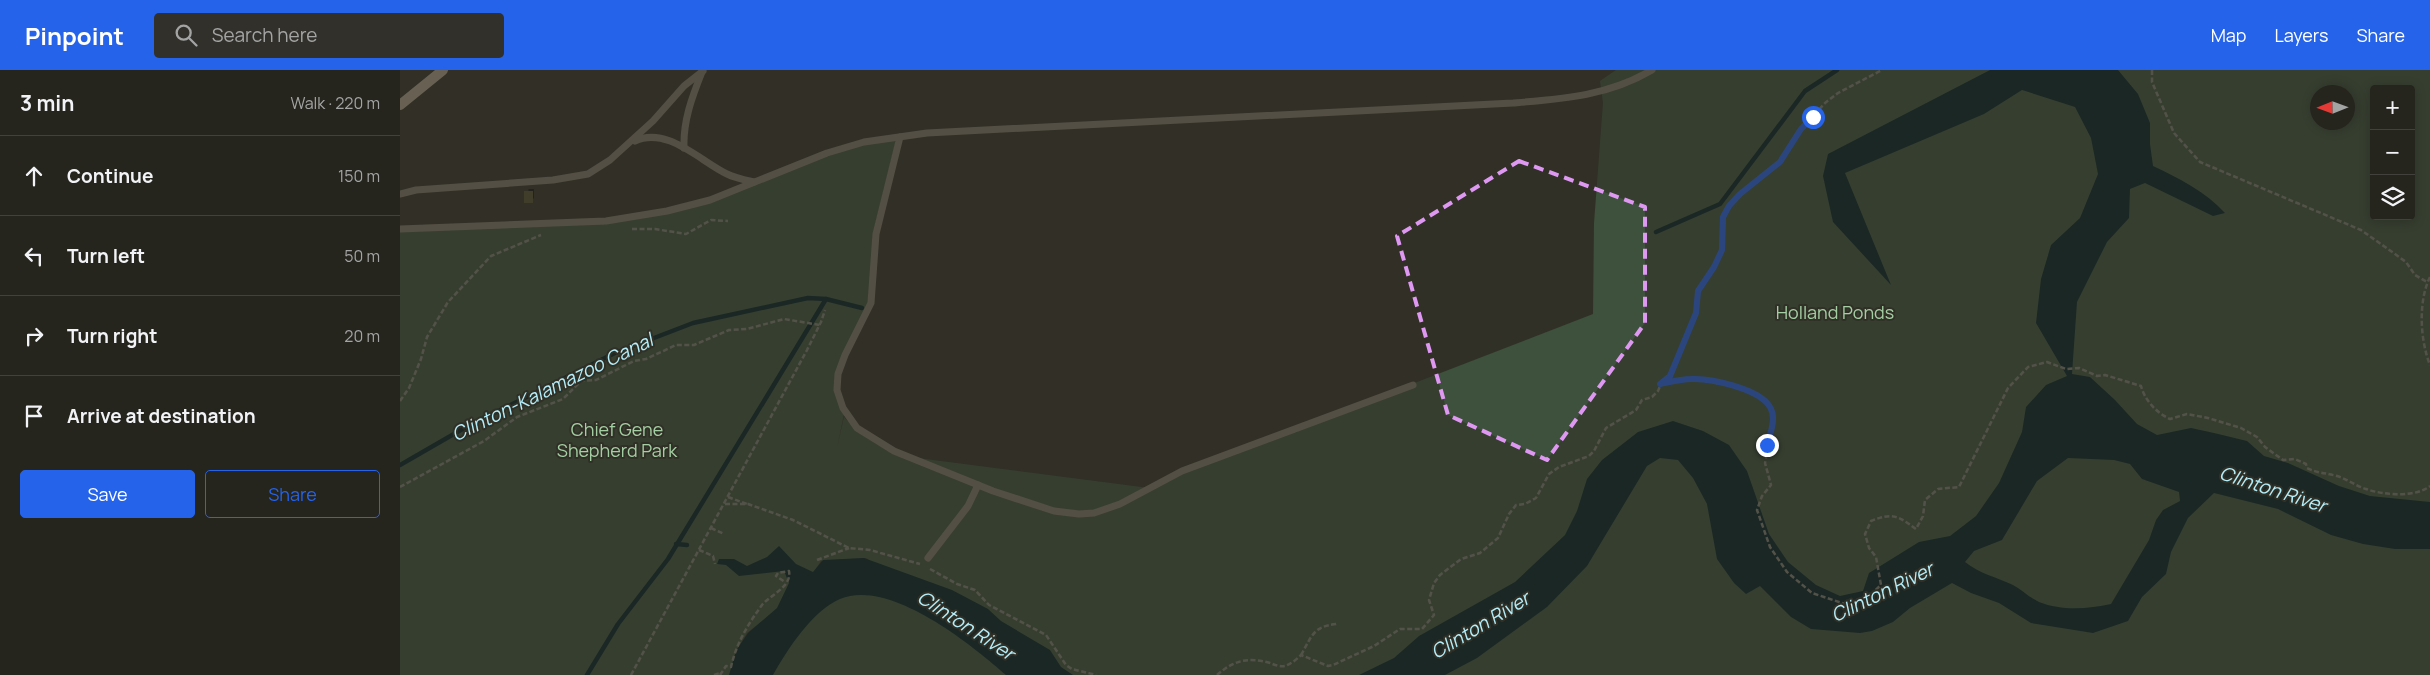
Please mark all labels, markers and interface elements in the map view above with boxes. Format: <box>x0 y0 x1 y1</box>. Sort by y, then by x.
search box <box>154 13 504 58</box>
text: Pinpoint <box>25 19 124 52</box>
icon: search <box>172 21 200 49</box>
text: Search here <box>212 22 317 48</box>
text: Map <box>2211 23 2246 47</box>
text: Layers <box>2274 23 2328 47</box>
text: Share <box>2356 23 2405 47</box>
north arrow <box>2310 85 2355 130</box>
map controls <box>2370 85 2415 220</box>
button: + <box>2370 85 2415 130</box>
text: 3 min <box>20 89 74 117</box>
text: Walk · 220 m <box>290 92 380 114</box>
route start <box>1802 106 1825 129</box>
button: − <box>2370 130 2415 175</box>
icon: ahead <box>20 162 48 190</box>
text: Continue <box>67 163 153 189</box>
text: 150 m <box>338 165 380 187</box>
button: layers <box>2370 175 2415 220</box>
icon: left <box>20 242 48 270</box>
text: Turn left <box>67 243 145 269</box>
text: 50 m <box>344 245 380 267</box>
park label: Holland Ponds <box>1776 300 1894 324</box>
icon: right <box>20 322 48 350</box>
text: Turn right <box>67 323 157 349</box>
text: 20 m <box>344 325 380 347</box>
water label: Clinton-Kalamazoo Canal <box>447 326 659 447</box>
icon: arrive <box>20 402 48 430</box>
text: Arrive at destination <box>67 403 256 429</box>
park label: Chief Gene Shepherd Park <box>557 417 678 462</box>
route end <box>1756 434 1779 457</box>
water label: Clinton River <box>2216 459 2332 519</box>
button: Save <box>20 470 195 518</box>
button: Share <box>205 470 380 518</box>
water label: Clinton River <box>1826 555 1939 628</box>
water label: Clinton River <box>912 584 1021 667</box>
water label: Clinton River <box>1426 584 1536 665</box>

